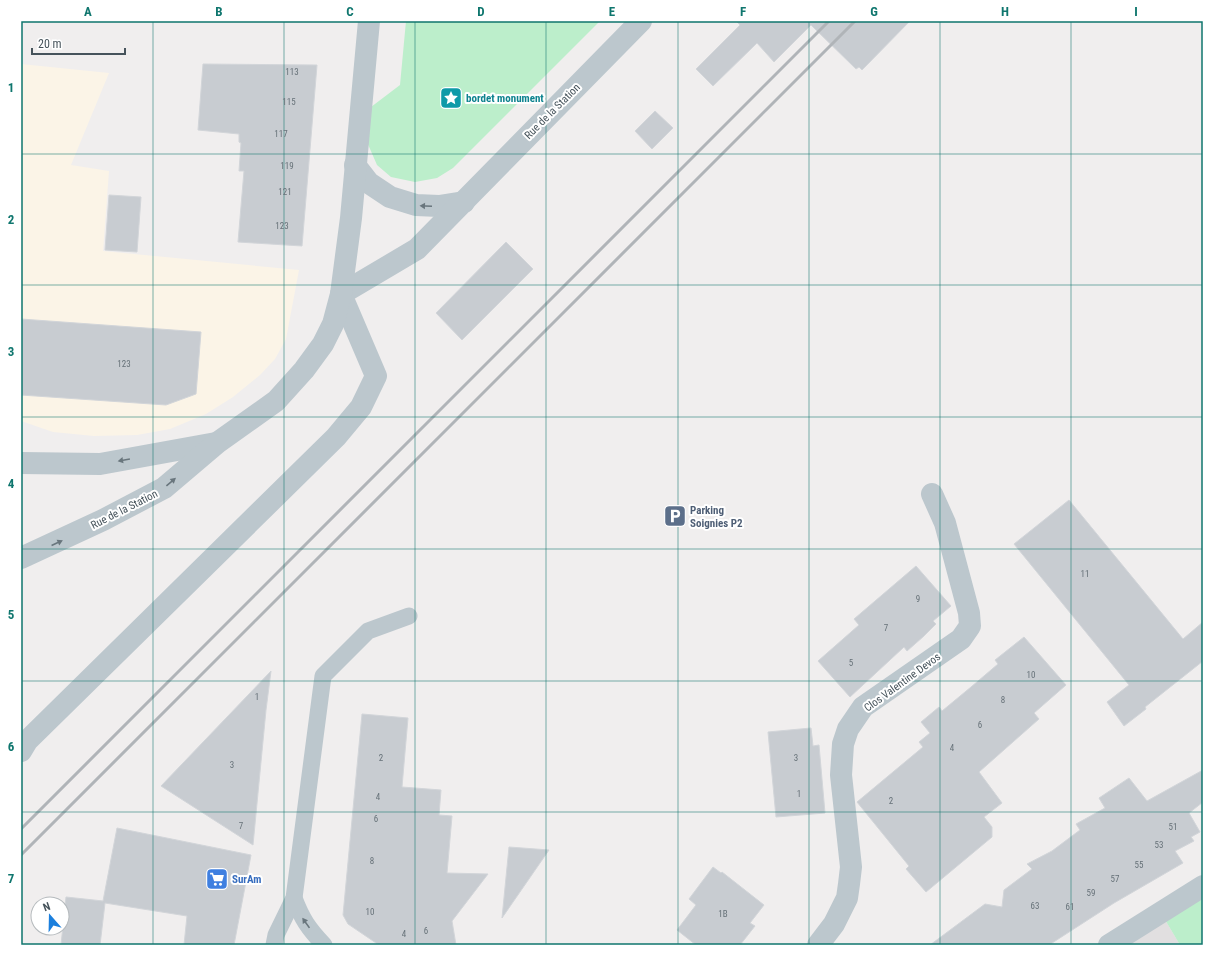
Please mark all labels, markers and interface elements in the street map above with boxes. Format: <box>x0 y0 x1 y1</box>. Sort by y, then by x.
text: A <box>84 4 92 19</box>
text: B <box>215 4 223 19</box>
text: C <box>346 4 354 19</box>
text: D <box>477 4 485 19</box>
text: E <box>609 4 616 19</box>
text: F <box>740 4 746 19</box>
text: G <box>870 4 878 19</box>
text: H <box>1001 4 1009 19</box>
text: I <box>1134 4 1138 19</box>
scale bar <box>32 30 125 56</box>
text: 20 m <box>38 37 62 51</box>
house number: 113 <box>285 67 299 77</box>
text: 1 <box>8 80 14 95</box>
street label: Rue de la Station <box>522 81 583 142</box>
place icon: bordet monument <box>438 85 464 111</box>
place label: bordet monument <box>466 92 544 105</box>
house number: 115 <box>282 97 296 107</box>
house number: 117 <box>274 129 288 139</box>
house number: 119 <box>280 161 294 171</box>
house number: 121 <box>278 187 292 197</box>
one-way arrow <box>420 202 432 209</box>
text: 2 <box>8 212 15 227</box>
house number: 123 <box>275 221 289 231</box>
text: 3 <box>8 344 14 359</box>
house number: 123 <box>117 359 131 369</box>
one-way arrow <box>117 457 130 463</box>
text: 4 <box>8 476 15 491</box>
one-way arrow <box>166 478 177 487</box>
street label: Rue de la Station <box>89 487 160 532</box>
parking icon: Parking Soignies P2 <box>662 503 688 529</box>
place label: Parking Soignies P2 <box>690 504 743 530</box>
one-way arrow <box>51 540 62 546</box>
house number: 11 <box>1081 569 1089 579</box>
house number: 9 <box>916 594 920 604</box>
text: 5 <box>8 607 15 622</box>
house number: 7 <box>884 623 889 633</box>
street label: Clos Valentine Devos <box>862 650 943 715</box>
house number: 5 <box>849 658 854 668</box>
house number: 10 <box>1027 670 1035 680</box>
house number: 1 <box>255 692 259 702</box>
house number: 8 <box>1001 695 1005 705</box>
house number: 6 <box>978 720 982 730</box>
text: 6 <box>8 739 15 754</box>
house number: 4 <box>950 743 955 753</box>
house number: 2 <box>379 753 384 763</box>
house number: 3 <box>794 753 798 763</box>
house number: 3 <box>230 760 234 770</box>
house number: 1 <box>797 789 801 799</box>
house number: 4 <box>376 792 381 802</box>
house number: 2 <box>889 796 894 806</box>
house number: 6 <box>374 814 378 824</box>
house number: 7 <box>239 821 244 831</box>
house number: 51 <box>1169 822 1177 832</box>
house number: 53 <box>1155 840 1163 850</box>
house number: 8 <box>370 856 374 866</box>
house number: 55 <box>1135 860 1144 870</box>
supermarket icon: SurAm <box>204 866 230 892</box>
text: 7 <box>8 871 15 886</box>
place label: SurAm <box>232 873 261 886</box>
house number: 57 <box>1111 874 1120 884</box>
house number: 59 <box>1087 888 1095 898</box>
north arrow <box>30 896 70 936</box>
text: N <box>41 900 52 914</box>
house number: 63 <box>1031 901 1039 911</box>
house number: 61 <box>1066 902 1074 912</box>
house number: 10 <box>366 907 374 917</box>
house number: 1B <box>718 909 728 919</box>
one-way arrow <box>302 918 310 929</box>
house number: 6 <box>424 926 428 936</box>
house number: 4 <box>402 929 407 939</box>

